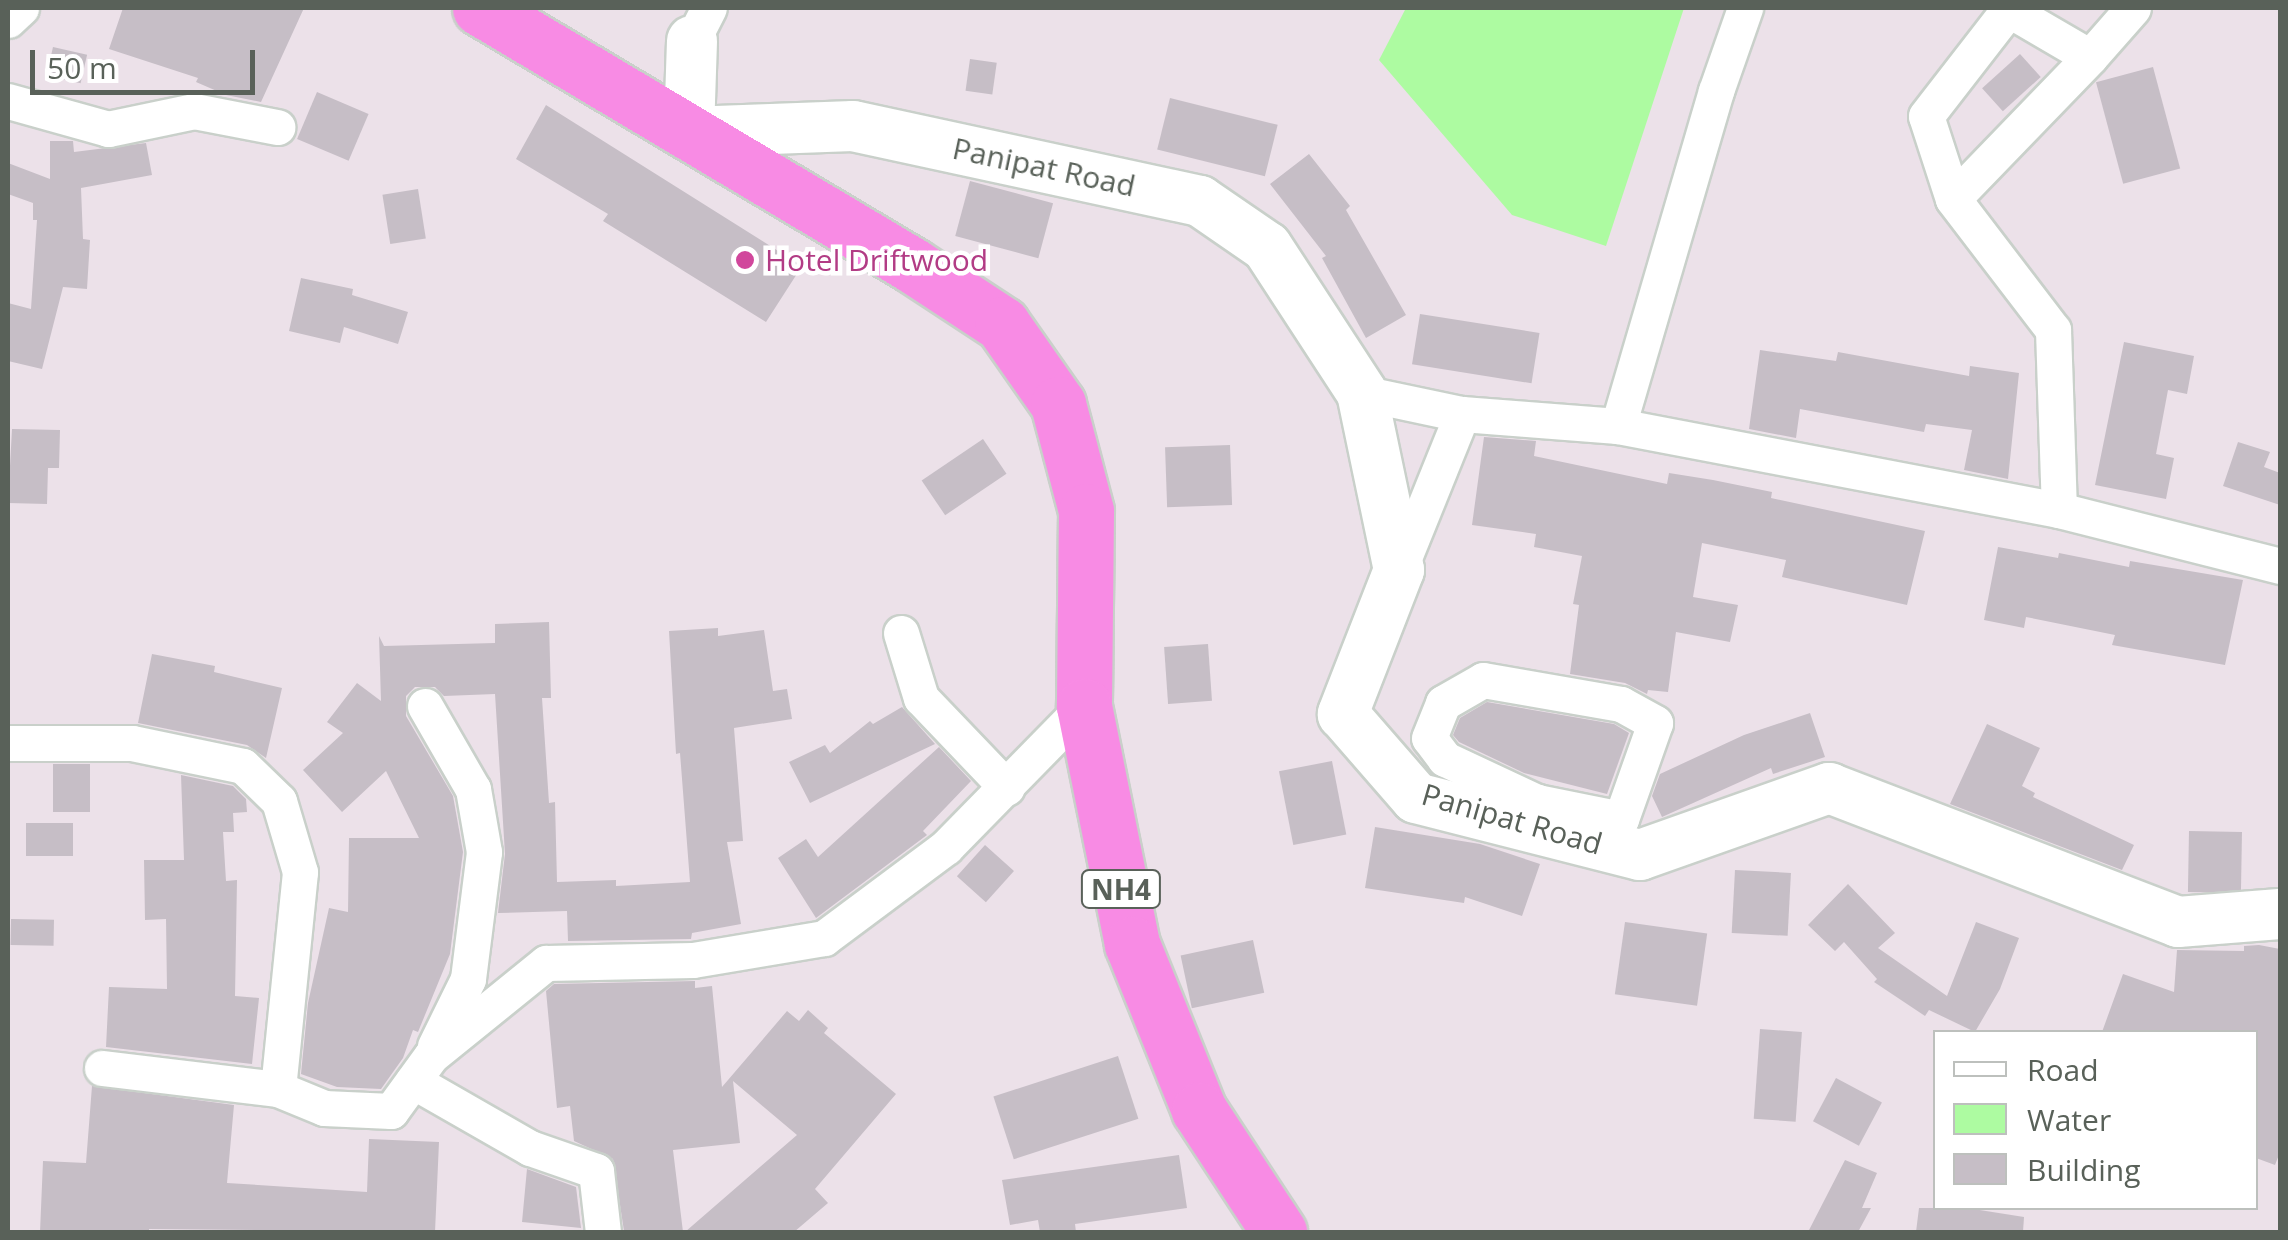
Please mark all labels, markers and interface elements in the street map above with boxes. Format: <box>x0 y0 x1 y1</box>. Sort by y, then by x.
scale bar <box>35 30 260 92</box>
text: 50 m <box>47 47 117 88</box>
street label: Panipat Road <box>949 130 1139 204</box>
place label: Hotel Driftwood <box>765 242 988 278</box>
marker: Hotel Driftwood <box>734 249 756 271</box>
street label: Panipat Road <box>1418 776 1606 862</box>
road number: NH4 <box>1078 866 1164 912</box>
legend <box>1933 1030 2258 1210</box>
text: Road <box>2027 1049 2099 1090</box>
text: Water <box>2027 1099 2111 1140</box>
text: Building <box>2027 1149 2141 1190</box>

